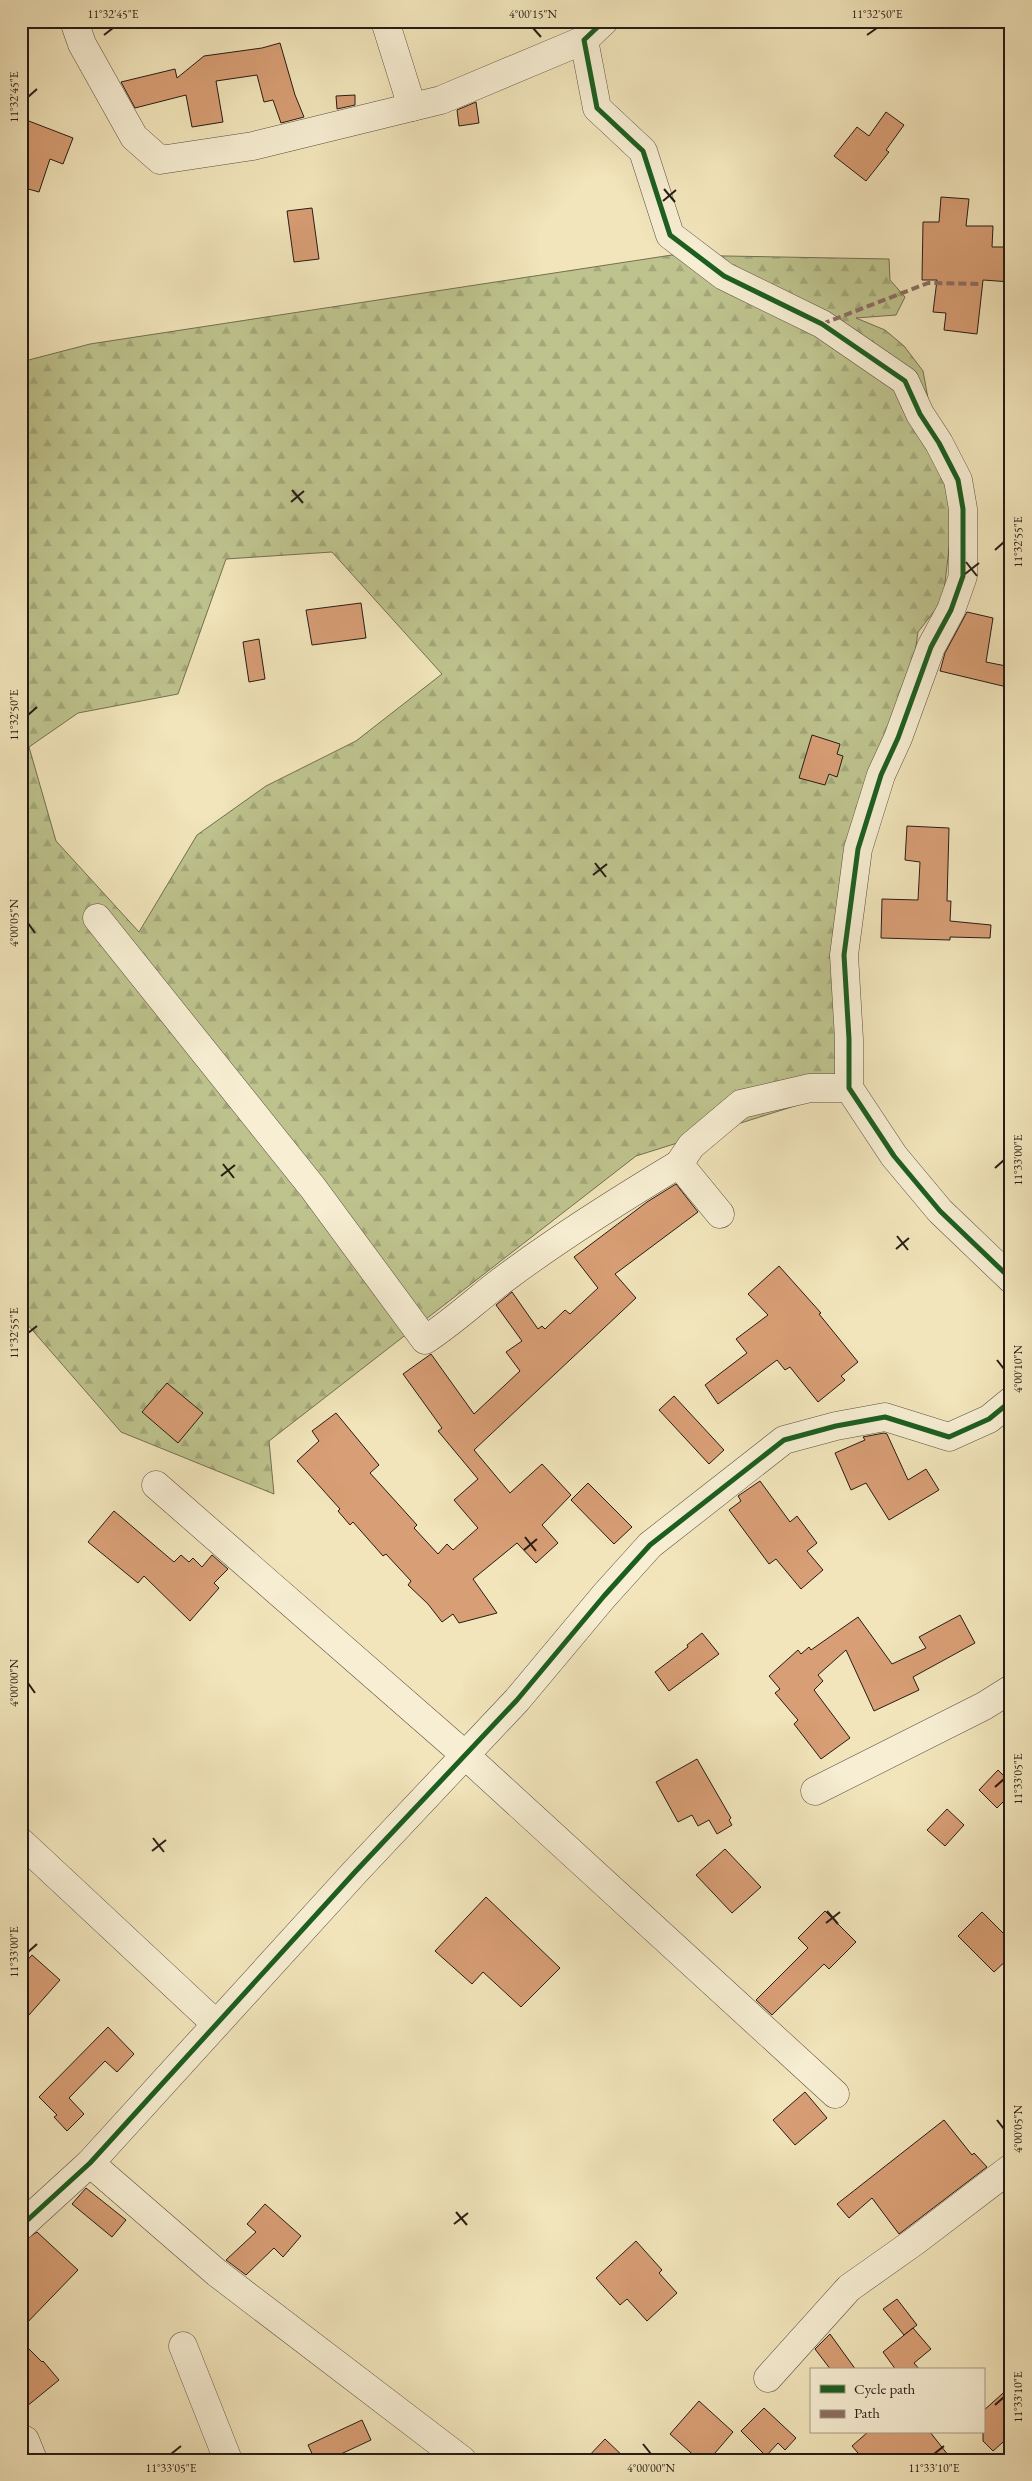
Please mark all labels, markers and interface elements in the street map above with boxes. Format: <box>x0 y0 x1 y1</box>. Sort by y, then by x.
text: 11°32'45"E <box>87 6 139 22</box>
text: 4°00'15"N <box>509 6 558 22</box>
text: 11°32'50"E <box>851 6 903 22</box>
text: 11°32'45"E <box>6 71 22 123</box>
text: 11°32'55"E <box>1010 516 1026 568</box>
text: 11°32'50"E <box>6 689 22 741</box>
text: 4°00'05"N <box>6 898 22 947</box>
text: 11°33'00"E <box>1010 1134 1026 1186</box>
text: 11°32'55"E <box>6 1307 22 1359</box>
text: 4°00'10"N <box>1010 1344 1026 1393</box>
text: 4°00'00"N <box>6 1658 22 1707</box>
text: 11°33'05"E <box>1010 1753 1026 1805</box>
text: 11°33'00"E <box>6 1926 22 1978</box>
text: 4°00'05"N <box>1010 2104 1026 2153</box>
legend <box>810 2368 984 2434</box>
text: 11°33'10"E <box>1010 2371 1026 2423</box>
text: Cycle path <box>854 2379 916 2398</box>
text: Path <box>854 2403 880 2422</box>
text: 11°33'05"E <box>145 2460 197 2476</box>
text: 4°00'00"N <box>627 2460 676 2476</box>
text: 11°33'10"E <box>908 2460 960 2476</box>

